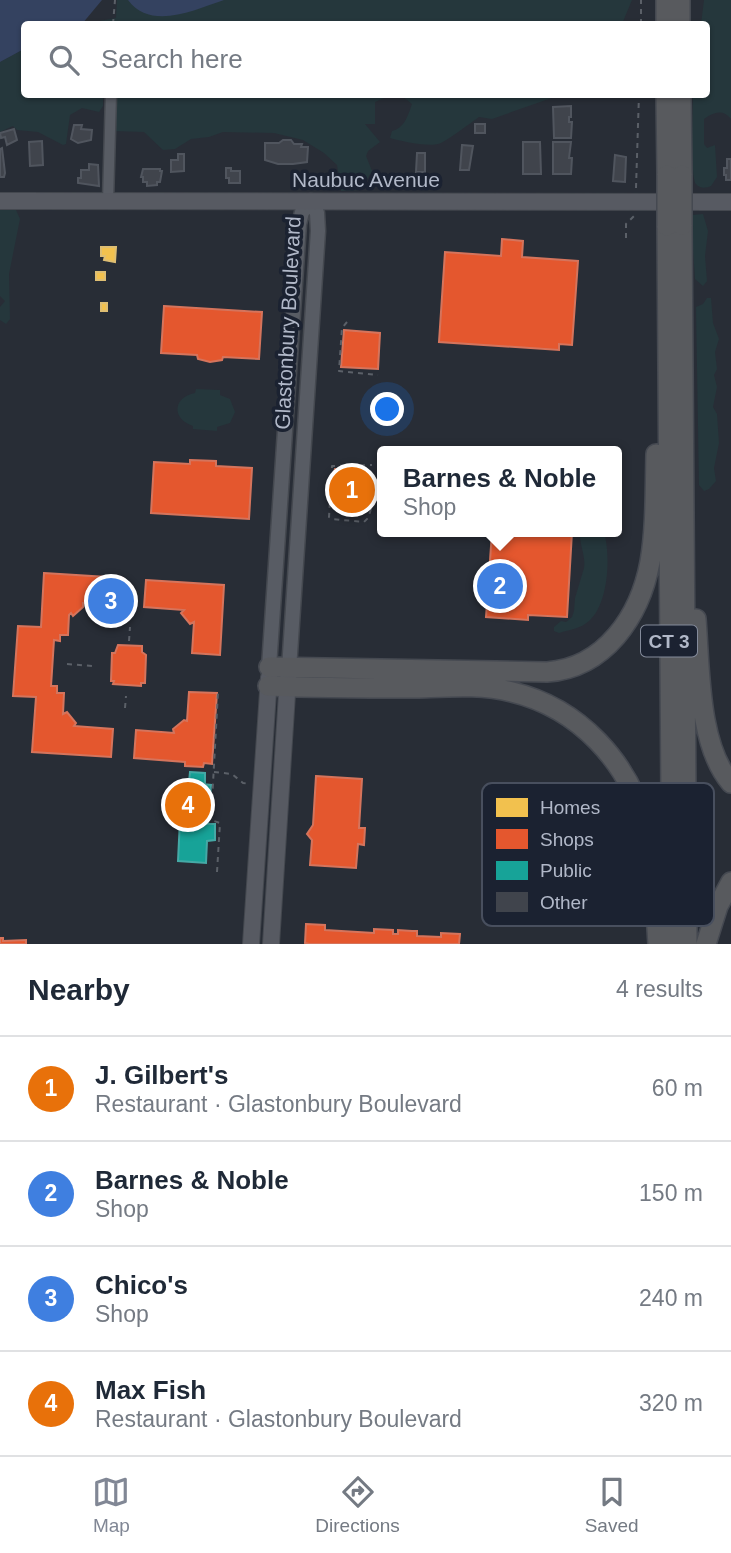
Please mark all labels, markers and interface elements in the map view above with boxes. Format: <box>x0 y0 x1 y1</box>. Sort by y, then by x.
search box <box>21 21 710 98</box>
icon: search <box>45 41 83 79</box>
text: Search here <box>101 44 243 74</box>
street label: Naubuc Avenue <box>292 168 440 191</box>
street label: Glastonbury Boulevard <box>270 216 305 430</box>
your location <box>370 392 404 426</box>
popup <box>377 446 622 537</box>
text: Barnes & Noble <box>403 463 596 493</box>
pin: 1 <box>329 464 375 516</box>
text: Shop <box>403 494 456 520</box>
pin: 2 <box>477 560 523 612</box>
pin: 3 <box>88 575 134 627</box>
road number: CT 3 <box>641 626 697 656</box>
pin: 4 <box>165 779 211 831</box>
legend <box>482 783 714 926</box>
text: Homes <box>540 797 600 818</box>
text: Shops <box>540 829 594 850</box>
text: Public <box>540 860 592 881</box>
text: Other <box>540 892 588 913</box>
text: Nearby <box>28 973 130 1006</box>
text: 4 results <box>616 976 703 1002</box>
text: J. Gilbert's <box>95 1060 228 1090</box>
text: 1 <box>45 1075 57 1101</box>
text: 60 m <box>652 1075 703 1101</box>
text: Restaurant · Glastonbury Boulevard <box>95 1091 462 1117</box>
text: Barnes & Noble <box>95 1165 289 1195</box>
text: 2 <box>45 1180 57 1206</box>
text: 150 m <box>639 1180 703 1206</box>
text: Shop <box>95 1196 149 1222</box>
text: Chico's <box>95 1270 188 1300</box>
text: 3 <box>45 1285 57 1311</box>
text: 240 m <box>639 1285 703 1311</box>
text: Shop <box>95 1301 149 1327</box>
text: Max Fish <box>95 1375 206 1405</box>
text: 4 <box>45 1390 57 1416</box>
text: 320 m <box>639 1390 703 1416</box>
text: Restaurant · Glastonbury Boulevard <box>95 1406 462 1432</box>
tab: Map <box>92 1473 130 1537</box>
tab: Directions <box>315 1473 400 1537</box>
tab: Saved <box>585 1473 639 1537</box>

